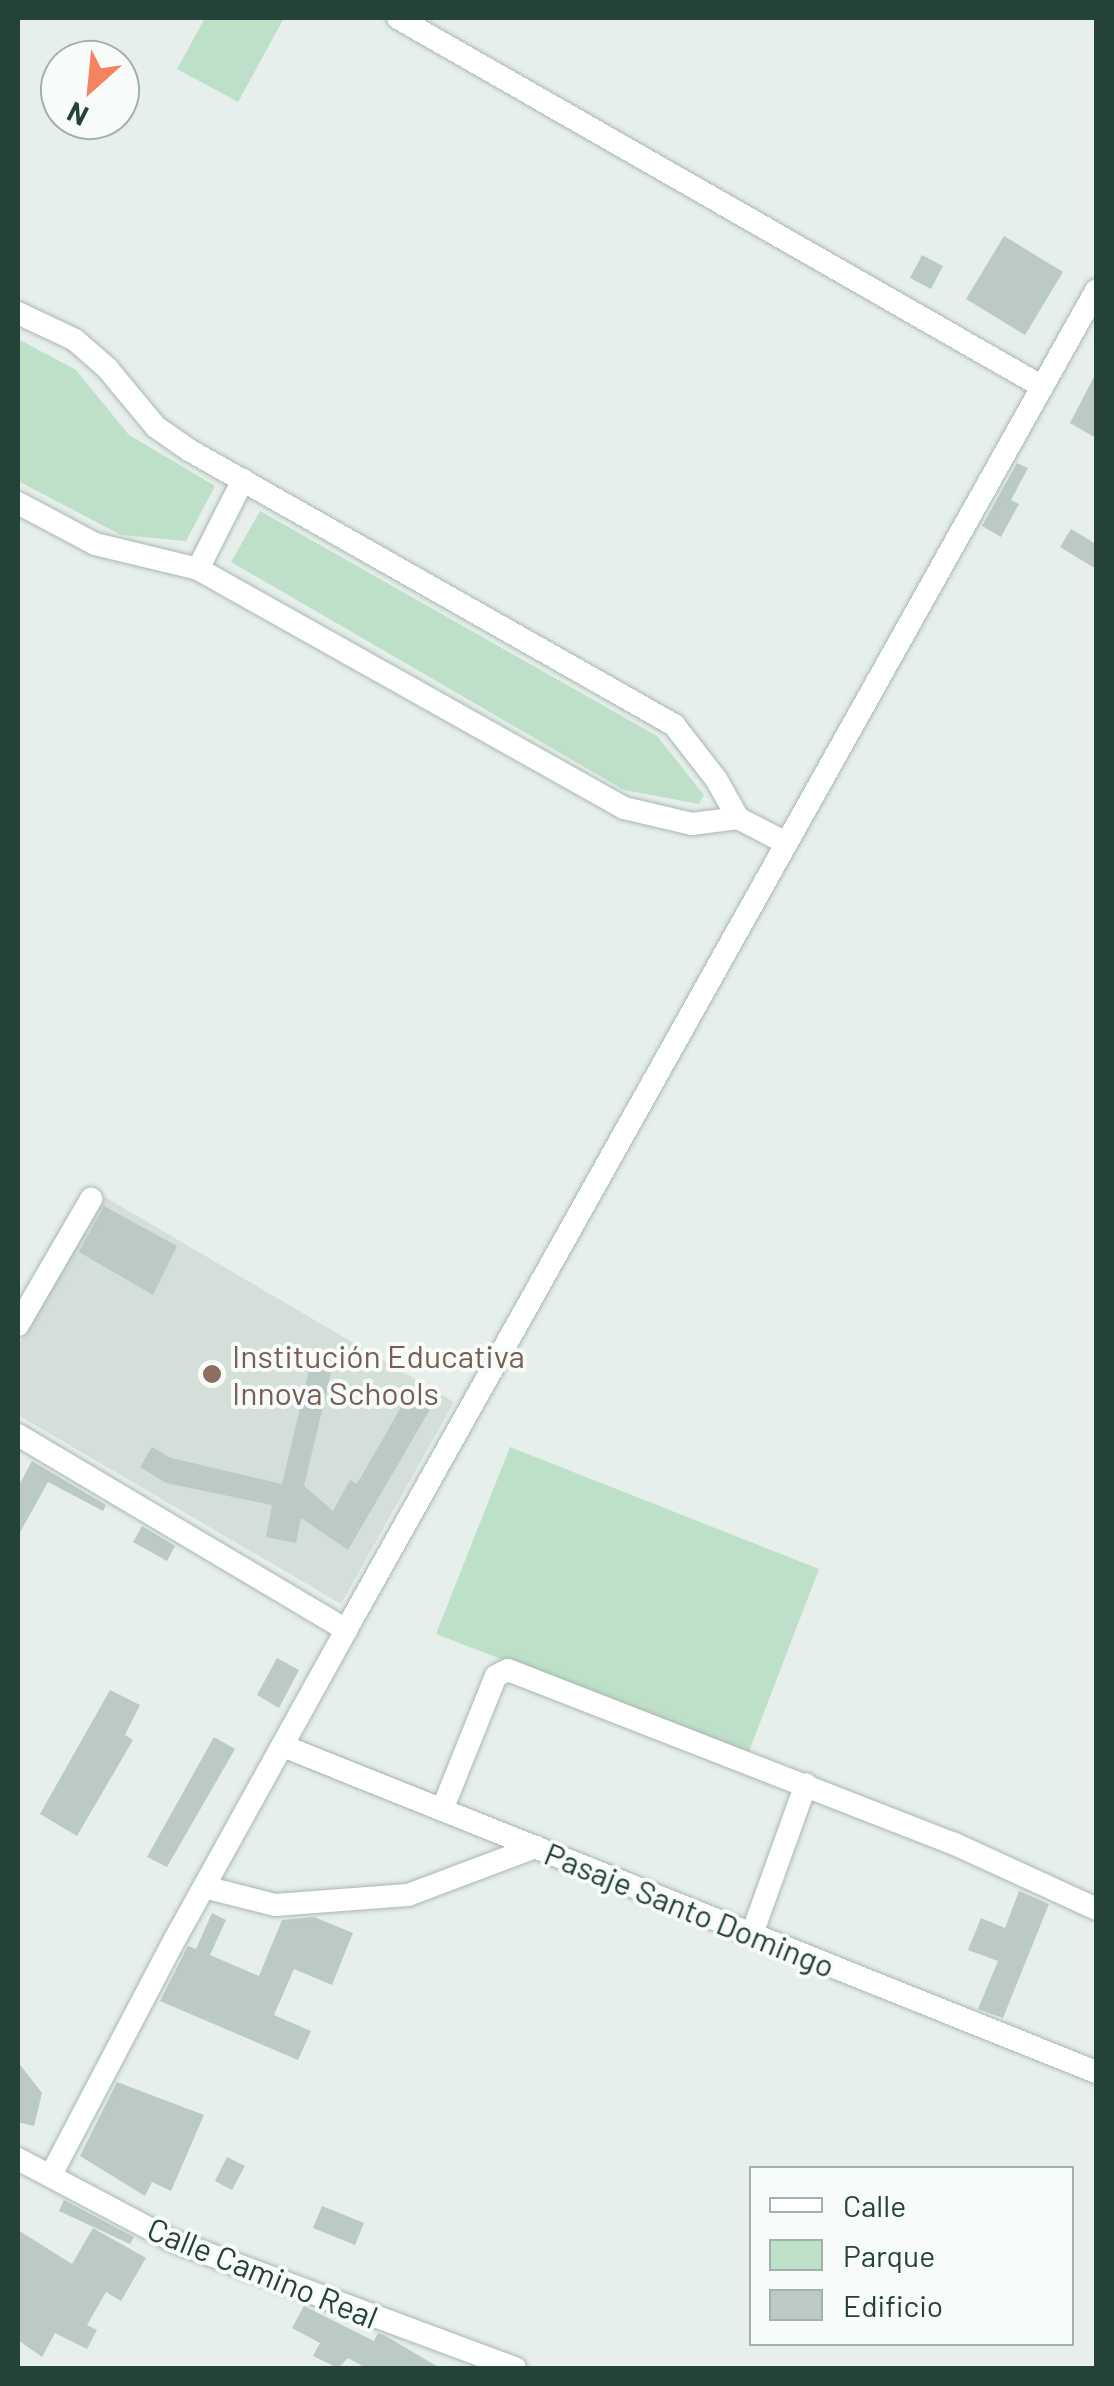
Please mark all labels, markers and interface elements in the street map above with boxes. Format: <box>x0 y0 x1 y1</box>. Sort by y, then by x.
north arrow <box>40 40 140 140</box>
text: N <box>61 96 93 134</box>
place label: Institución Educativa Innova Schools <box>232 1337 525 1412</box>
marker: Institución Educativa Innova Schools <box>201 1363 223 1385</box>
street label: Pasaje Santo Domingo <box>540 1833 840 1985</box>
legend <box>749 2166 1074 2346</box>
text: Calle <box>843 2187 906 2223</box>
street label: Calle Camino Real <box>142 2208 384 2336</box>
text: Parque <box>843 2237 935 2273</box>
text: Edificio <box>843 2287 943 2323</box>

